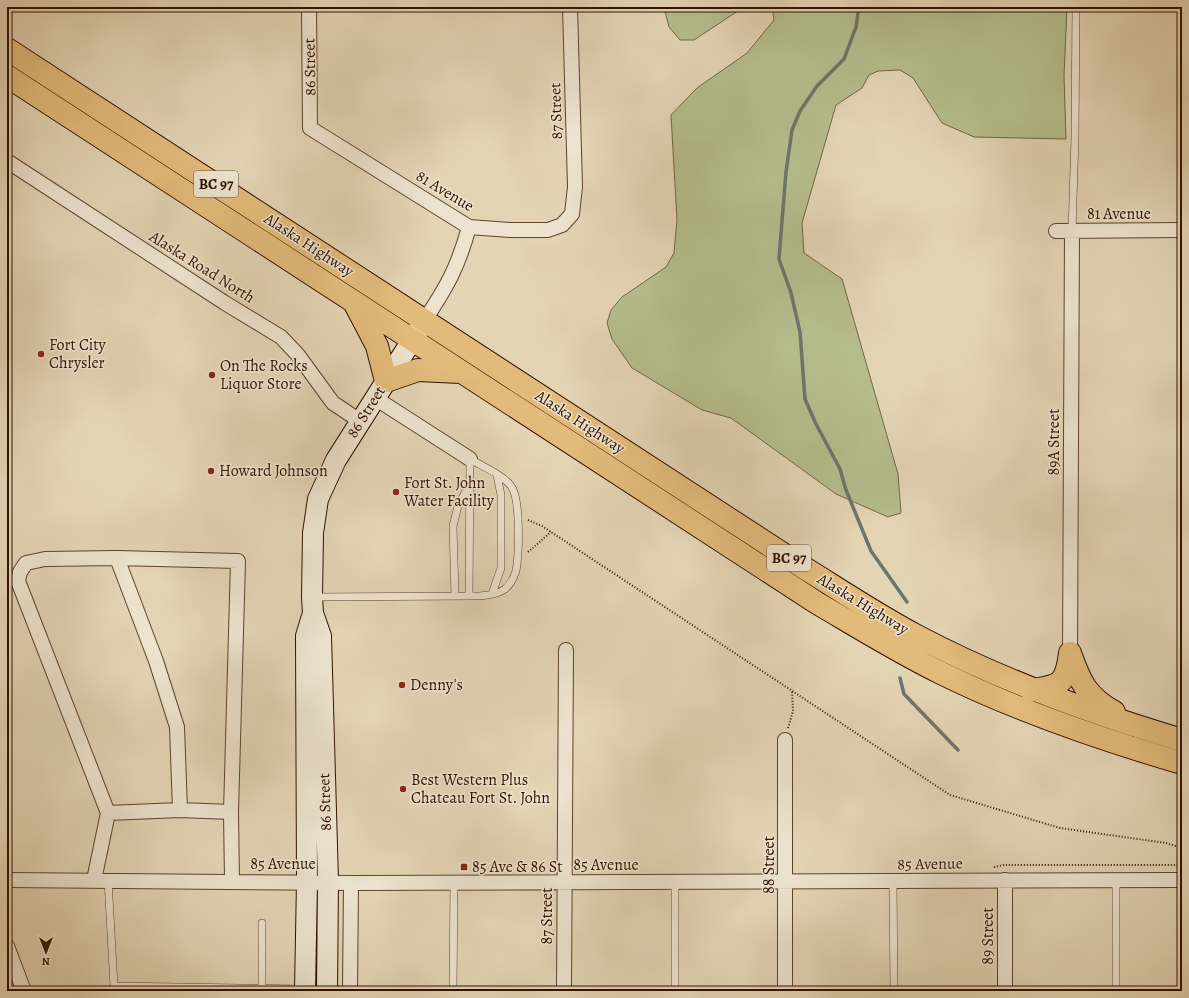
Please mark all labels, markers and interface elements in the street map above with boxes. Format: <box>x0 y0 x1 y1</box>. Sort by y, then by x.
street label: 86 Street <box>298 38 322 96</box>
street label: 87 Street <box>544 82 568 140</box>
street label: 81 Avenue <box>412 165 478 217</box>
road number: BC 97 <box>194 171 238 197</box>
street label: 81 Avenue <box>1087 203 1151 225</box>
street label: Alaska Highway <box>259 207 359 283</box>
street label: Alaska Road North <box>144 225 259 309</box>
place label: Fort City Chrysler <box>49 334 107 374</box>
marker: Fort City Chrysler <box>36 349 46 359</box>
place label: On The Rocks Liquor Store <box>220 355 308 395</box>
marker: On The Rocks Liquor Store <box>207 370 217 380</box>
street label: 86 Street <box>341 382 391 442</box>
street label: Alaska Highway <box>530 384 630 460</box>
street label: 89A Street <box>1043 409 1065 475</box>
place label: Howard Johnson <box>219 460 328 482</box>
marker: Howard Johnson <box>206 466 216 476</box>
place label: Fort St. John Water Facility <box>403 472 495 512</box>
marker: Fort St. John Water Facility <box>391 487 401 497</box>
road number: BC 97 <box>767 545 811 571</box>
street label: Alaska Highway <box>812 568 914 640</box>
place label: Denny's <box>410 674 463 696</box>
marker: Denny's <box>397 680 407 690</box>
place label: Best Western Plus Chateau Fort St. John <box>411 769 550 809</box>
street label: 86 Street <box>313 773 337 831</box>
marker: Best Western Plus Chateau Fort St. John <box>398 784 408 794</box>
street label: 88 Street <box>758 836 780 894</box>
street label: 85 Avenue <box>897 852 963 876</box>
street label: 85 Avenue <box>250 853 316 875</box>
street label: 85 Avenue <box>573 854 639 876</box>
place label: 85 Ave & 86 St <box>472 856 562 878</box>
marker: 85 Ave & 86 St <box>459 862 469 872</box>
street label: 87 Street <box>536 888 558 945</box>
street label: 89 Street <box>977 907 999 965</box>
north arrow <box>26 932 66 972</box>
text: N <box>42 954 50 969</box>

